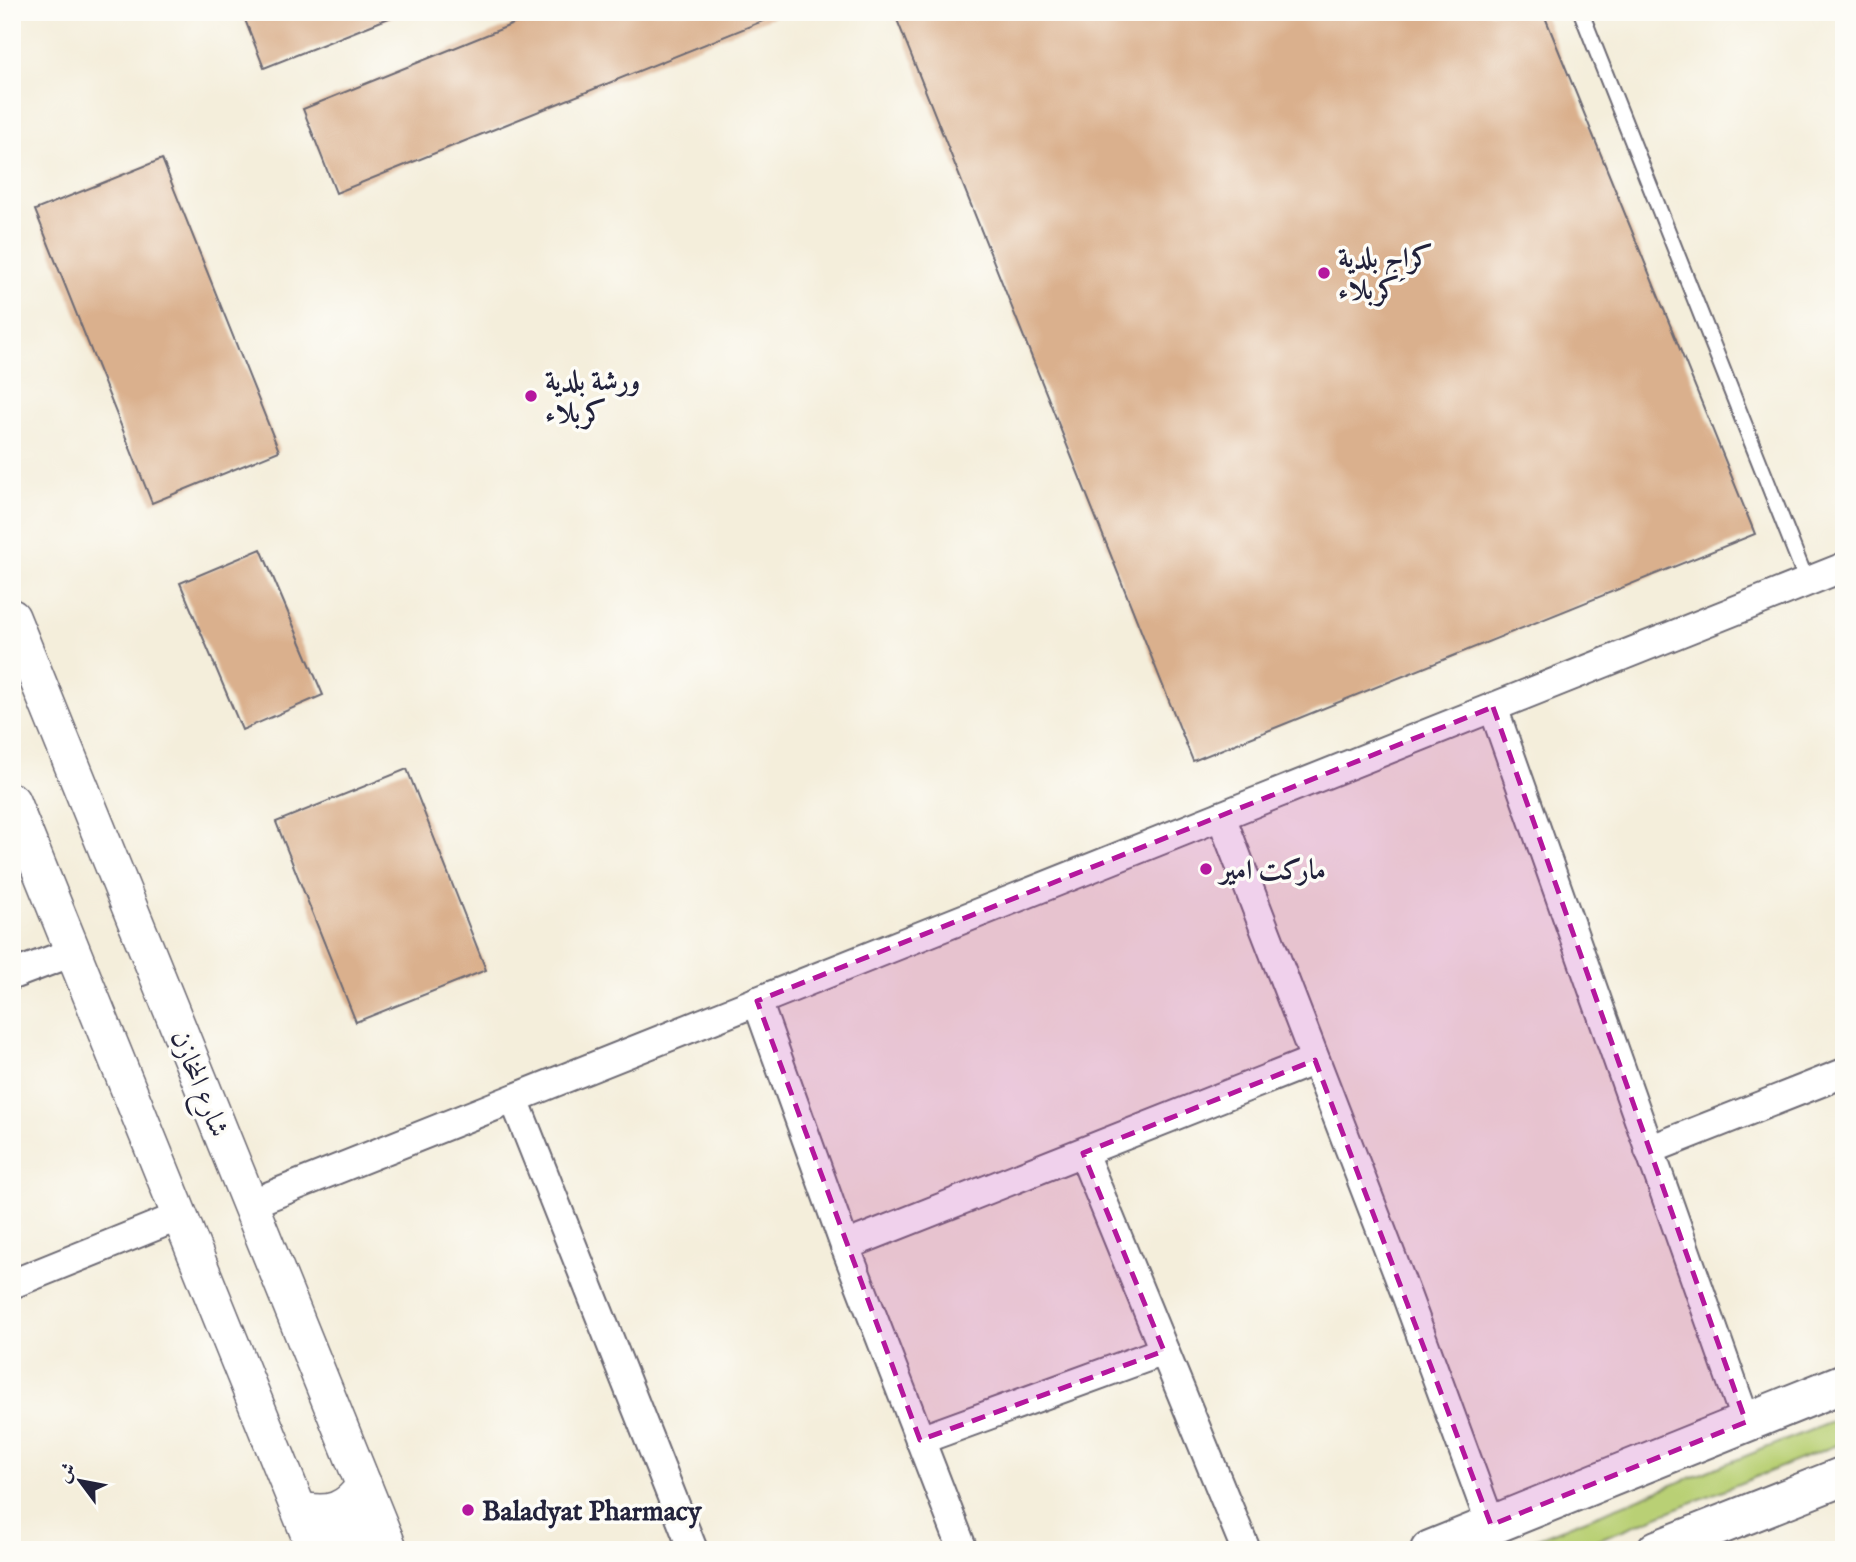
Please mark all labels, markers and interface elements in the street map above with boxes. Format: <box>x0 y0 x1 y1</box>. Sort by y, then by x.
place label: كراج بلدية كربلاء <box>1338 242 1432 309</box>
marker: كراج بلدية كربلاء <box>1316 265 1332 281</box>
place label: ورشة بلدية كربلاء <box>545 365 640 432</box>
marker: ورشة بلدية كربلاء <box>523 388 539 404</box>
place label: ماركت امير <box>1217 854 1326 889</box>
marker: ماركت امير <box>1198 861 1214 877</box>
street label: شارع المخازن <box>158 1025 236 1144</box>
north arrow <box>46 1446 116 1516</box>
text: ش <box>52 1459 82 1487</box>
place label: Baladyat Pharmacy <box>482 1495 703 1530</box>
marker: Baladyat Pharmacy <box>460 1502 476 1518</box>

